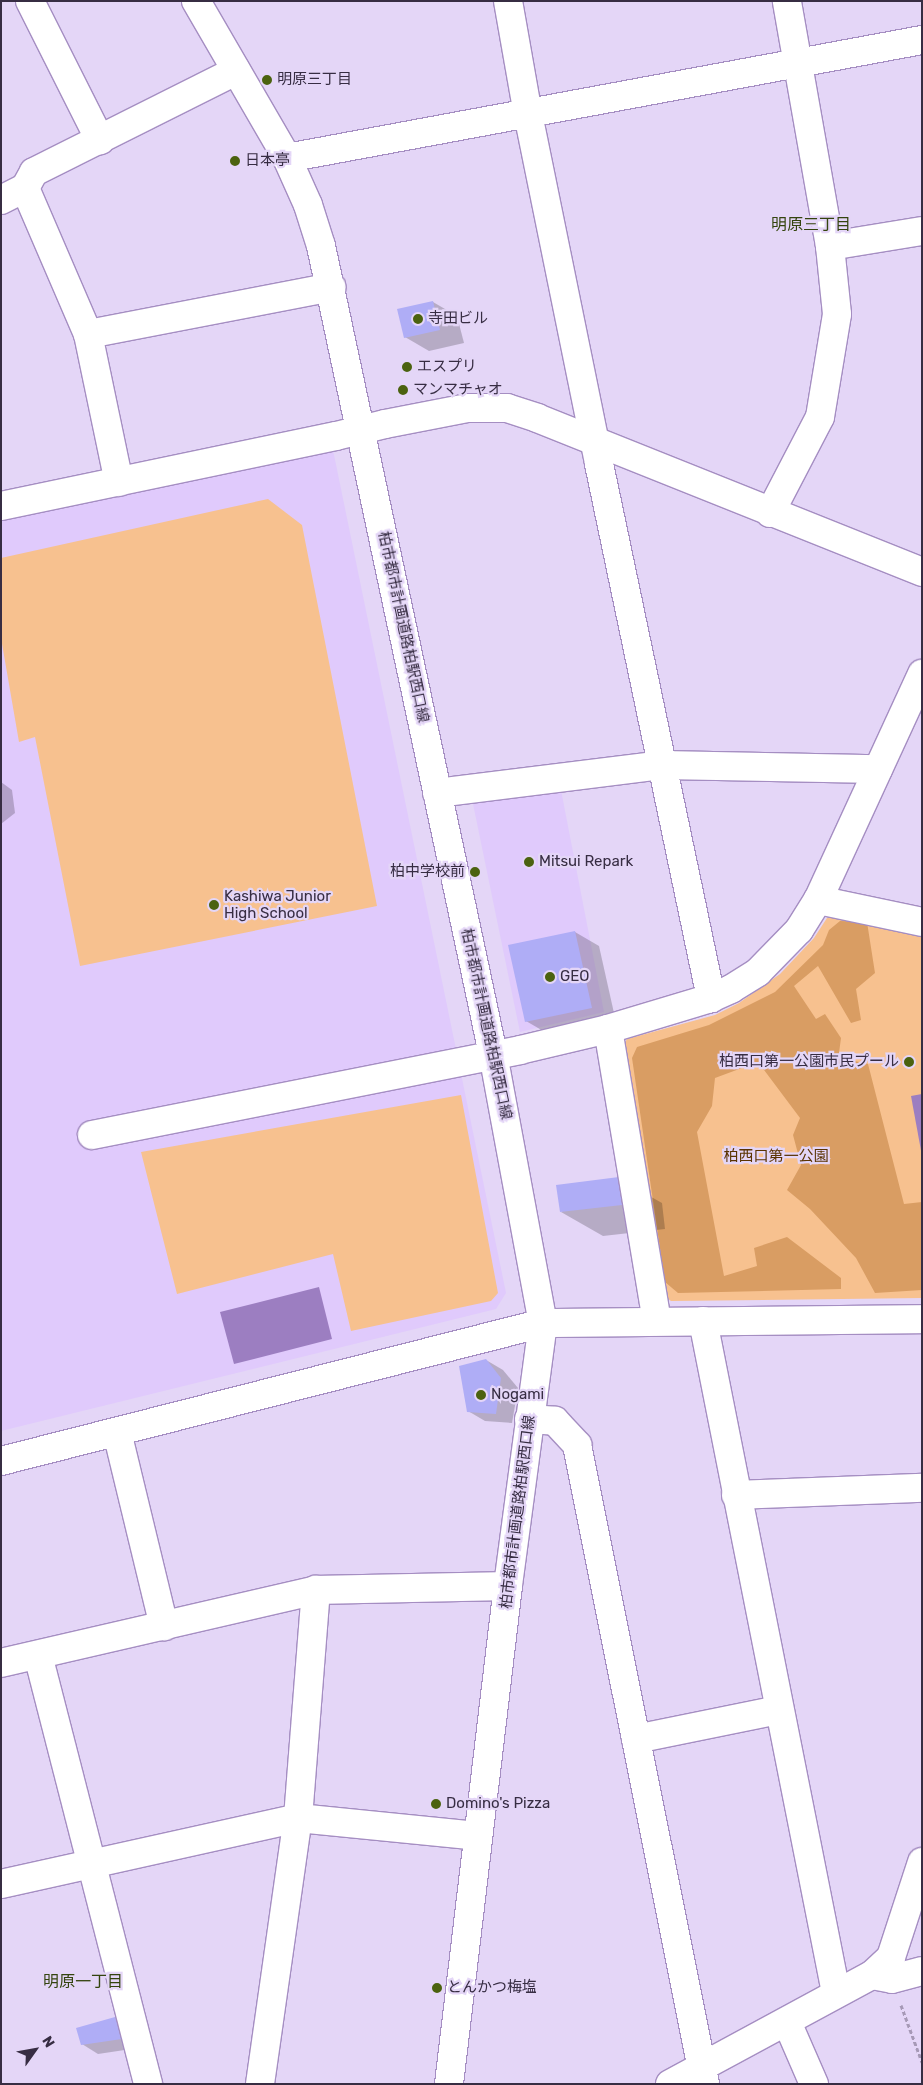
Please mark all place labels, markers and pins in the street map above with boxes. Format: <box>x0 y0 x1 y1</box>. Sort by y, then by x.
place label: 明原三丁目 <box>277 71 352 89</box>
marker: 明原三丁目 <box>261 74 273 86</box>
place label: 日本亭 <box>245 152 290 170</box>
marker: 日本亭 <box>229 155 241 167</box>
place label: 寺田ビル <box>428 310 488 328</box>
marker: 寺田ビル <box>412 313 424 325</box>
place label: エスプリ <box>417 358 477 376</box>
marker: エスプリ <box>401 361 413 373</box>
place label: マンマチャオ <box>413 381 503 399</box>
marker: マンマチャオ <box>397 384 409 396</box>
place label: Mitsui Repark <box>539 853 633 871</box>
marker: Mitsui Repark <box>523 856 535 868</box>
place label: 柏中学校前 <box>390 863 465 881</box>
marker: 柏中学校前 <box>469 866 481 878</box>
place label: Kashiwa Junior High School <box>224 887 331 922</box>
marker: Kashiwa Junior High School <box>208 899 220 911</box>
place label: GEO <box>560 968 589 986</box>
marker: GEO <box>544 971 556 983</box>
place label: 柏西口第一公園市民プール <box>719 1053 899 1071</box>
marker: 柏西口第一公園市民プール <box>903 1056 915 1068</box>
place label: Nogami <box>491 1386 544 1404</box>
marker: Nogami <box>475 1389 487 1401</box>
place label: Domino's Pizza <box>446 1795 550 1813</box>
marker: Domino's Pizza <box>430 1798 442 1810</box>
place label: とんかつ梅塩 <box>447 1979 537 1997</box>
marker: とんかつ梅塩 <box>431 1982 443 1994</box>

